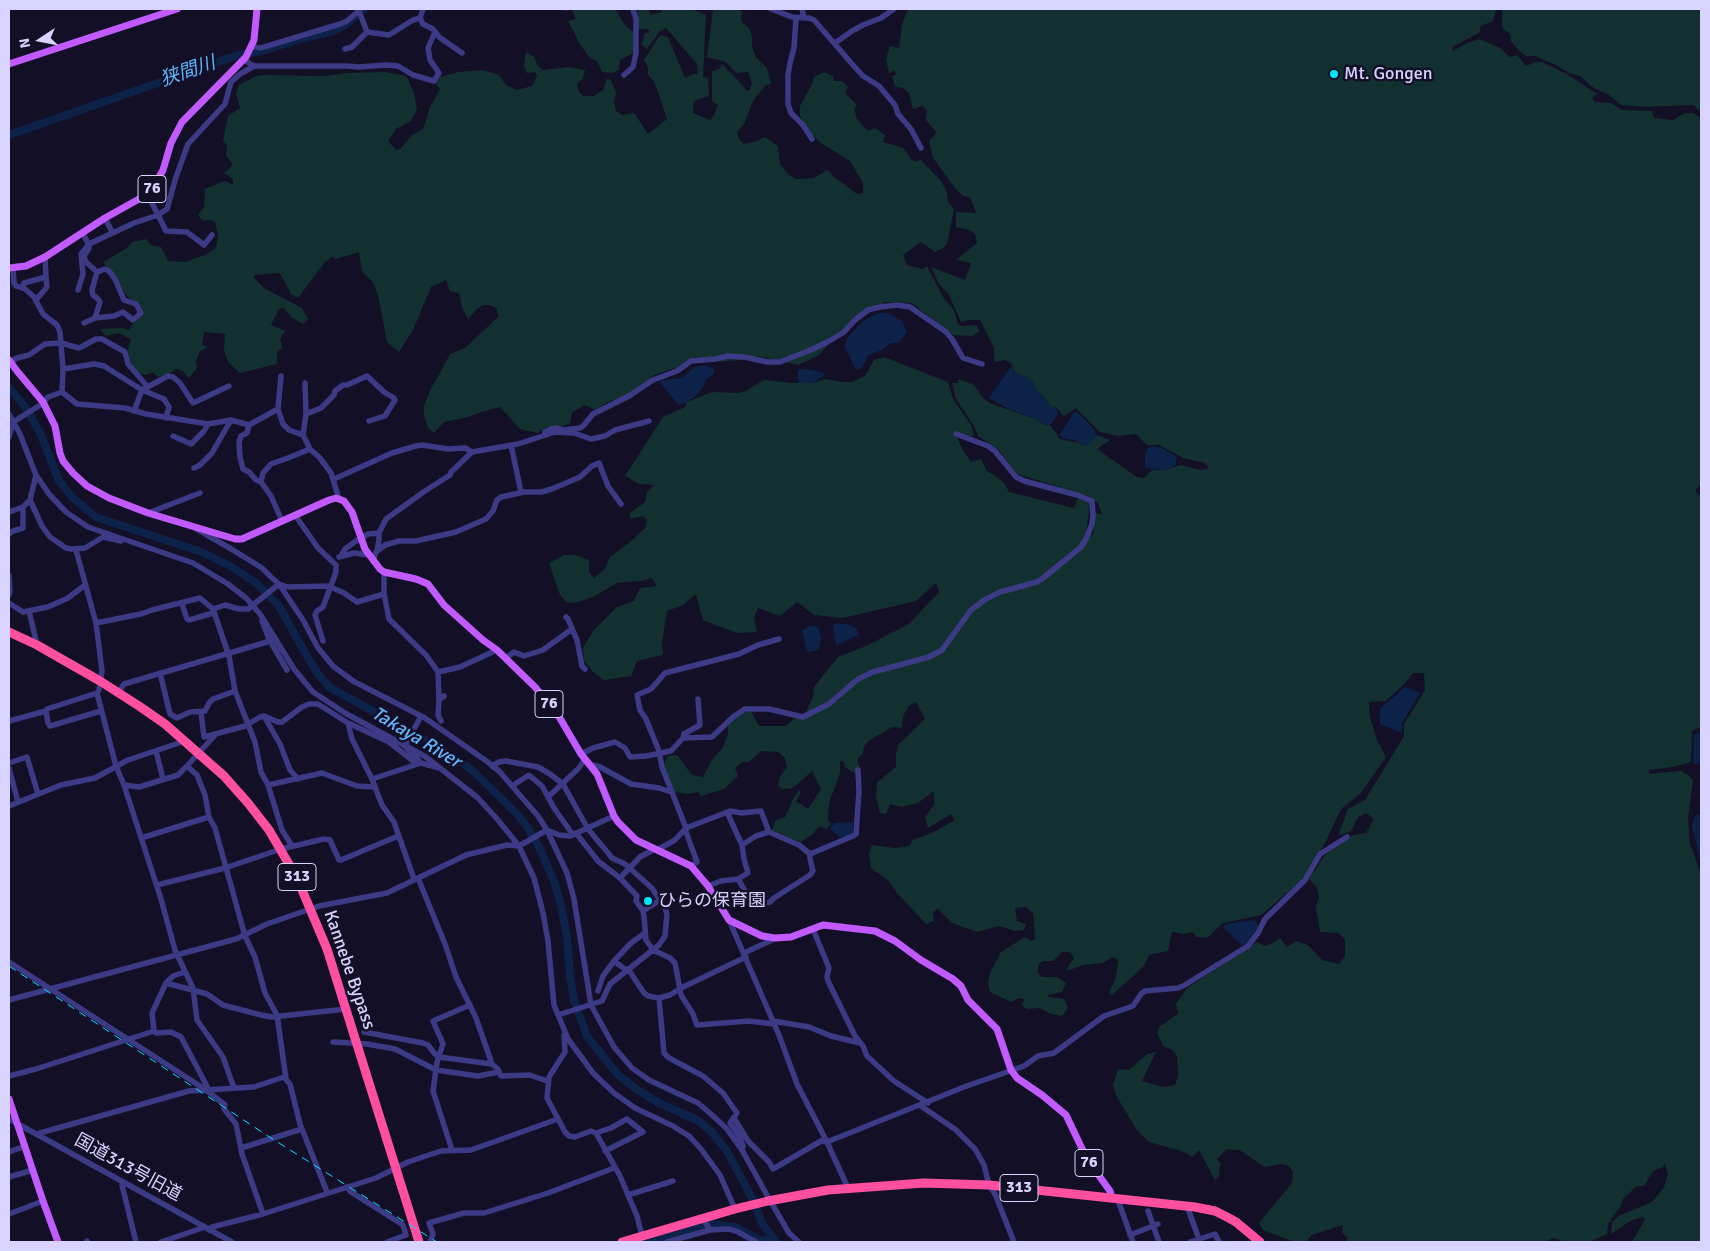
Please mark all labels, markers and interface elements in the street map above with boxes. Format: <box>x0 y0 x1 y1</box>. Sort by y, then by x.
north arrow <box>15 15 65 65</box>
text: N <box>16 37 34 49</box>
water label: 狭間川 <box>157 52 219 92</box>
place label: Mt. Gongen <box>1344 63 1433 85</box>
marker: Mt. Gongen <box>1328 68 1340 80</box>
road number: 76 <box>138 175 166 202</box>
road number: 76 <box>535 691 563 718</box>
water label: Takaya River <box>367 702 465 774</box>
road number: 313 <box>278 864 316 890</box>
place label: ひらの保育園 <box>658 890 766 912</box>
marker: ひらの保育園 <box>642 895 654 907</box>
street label: Kannebe Bypass <box>319 908 379 1032</box>
street label: 国道313号旧道 <box>71 1130 185 1206</box>
road number: 76 <box>1075 1150 1103 1176</box>
road number: 313 <box>1000 1174 1038 1202</box>

